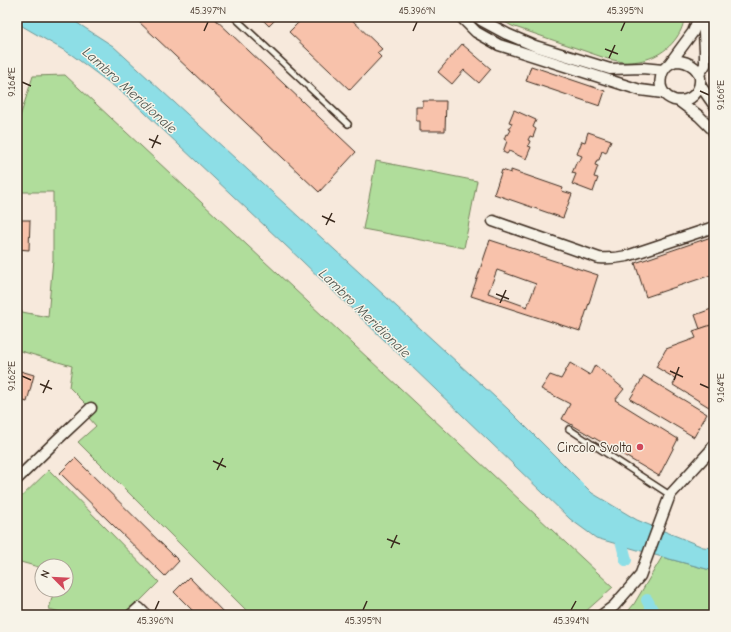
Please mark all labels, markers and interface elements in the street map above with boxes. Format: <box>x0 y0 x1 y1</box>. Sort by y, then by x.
text: 45.397°N <box>190 5 226 17</box>
text: 45.396°N <box>399 5 435 17</box>
text: 45.395°N <box>607 5 643 17</box>
water label: Lambro Meridionale <box>79 44 180 137</box>
text: 9.164°E <box>6 67 18 97</box>
text: 9.166°E <box>715 80 727 110</box>
water label: Lambro Meridionale <box>315 265 414 362</box>
text: 9.162°E <box>6 361 18 391</box>
text: 9.164°E <box>715 373 727 403</box>
place label: Circolo Svolta <box>557 440 632 455</box>
marker: Circolo Svolta <box>635 442 645 452</box>
north arrow <box>34 558 74 598</box>
text: N <box>38 568 53 580</box>
text: 45.396°N <box>137 615 173 627</box>
text: 45.395°N <box>345 615 381 627</box>
text: 45.394°N <box>553 615 589 627</box>

